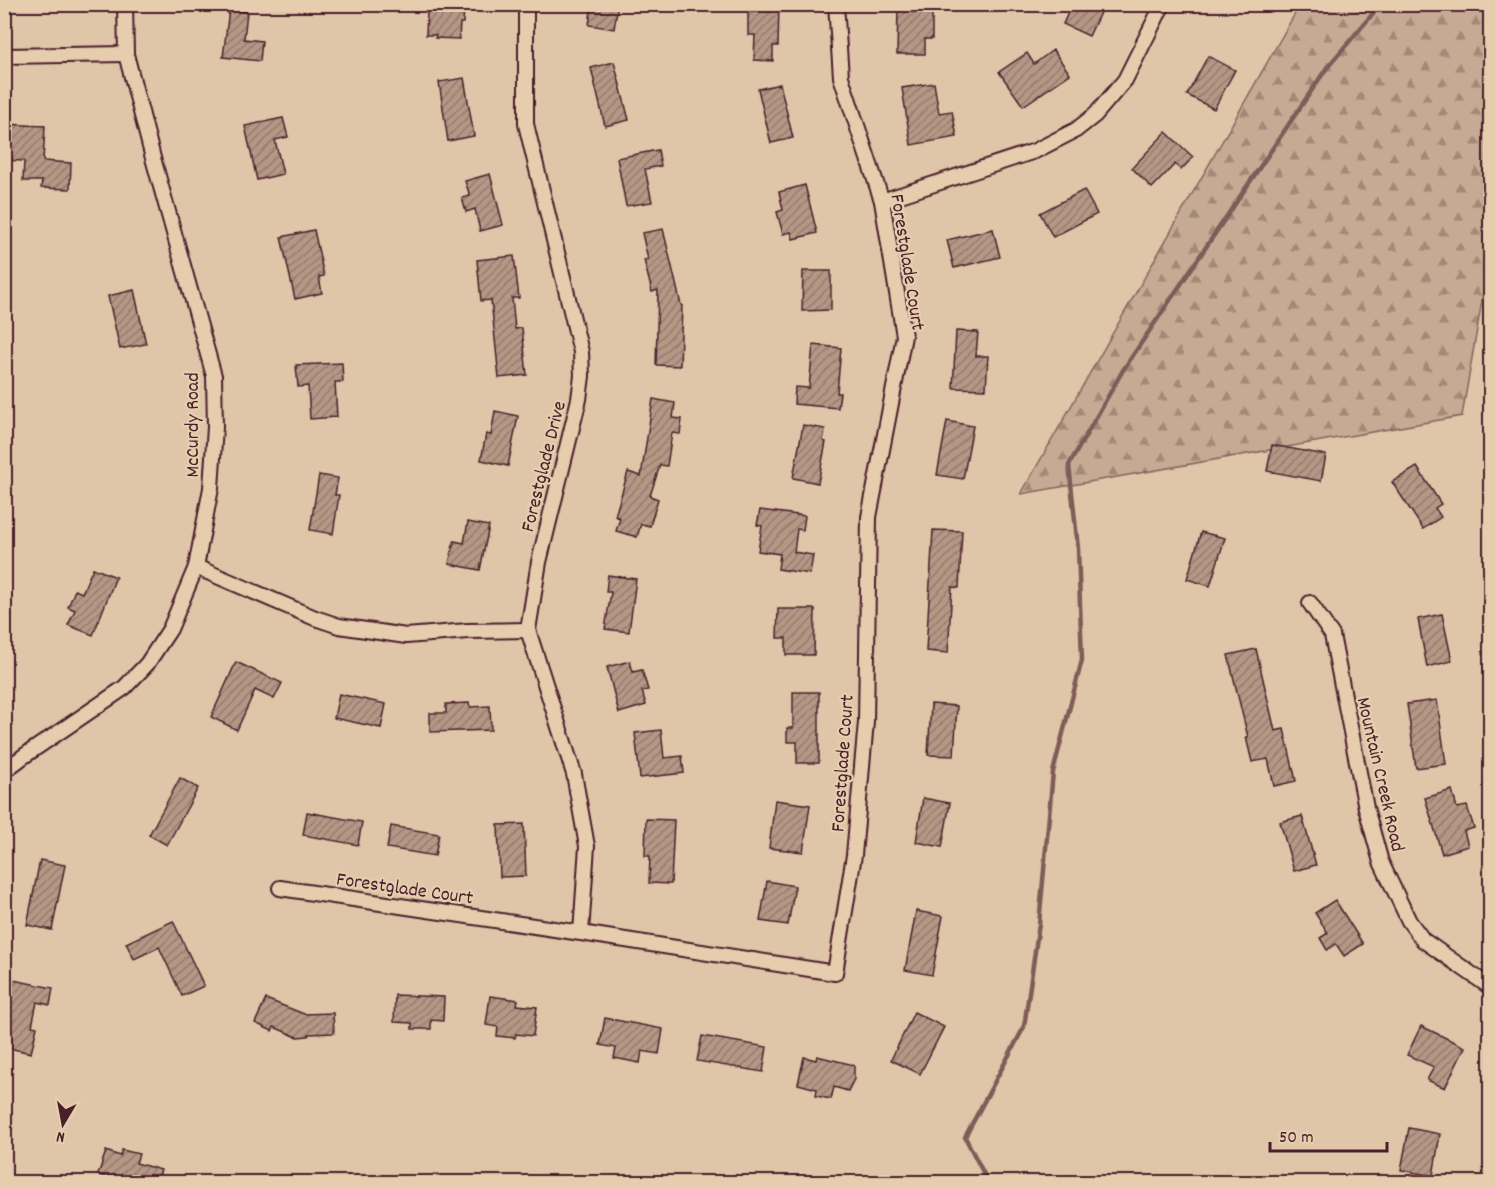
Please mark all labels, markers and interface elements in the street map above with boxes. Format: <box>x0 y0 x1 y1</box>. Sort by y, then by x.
street label: Forestglade Court <box>881 192 931 333</box>
street label: McCurdy Road <box>180 372 208 478</box>
street label: Forestglade Drive <box>515 398 575 535</box>
street label: Forestglade Court <box>825 694 863 833</box>
street label: Mountain Creek Road <box>1348 695 1410 855</box>
street label: Forestglade Court <box>334 867 475 913</box>
north arrow <box>33 1094 93 1154</box>
scale bar <box>1270 1115 1387 1153</box>
text: N <box>55 1124 67 1148</box>
text: 50 m <box>1279 1126 1314 1151</box>

